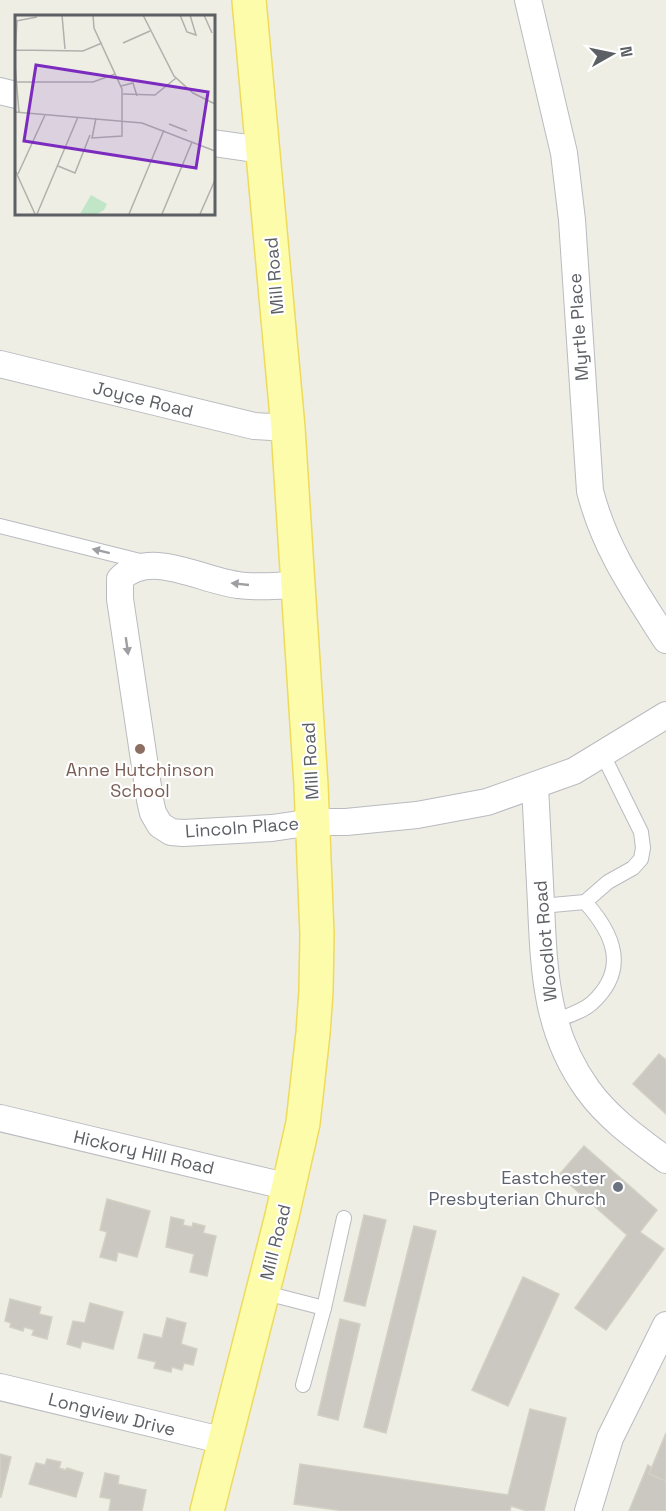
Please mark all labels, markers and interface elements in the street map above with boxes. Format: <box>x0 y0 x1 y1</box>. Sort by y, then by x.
inset map <box>15 15 214 214</box>
north arrow <box>582 24 642 84</box>
text: N <box>615 45 638 59</box>
street label: Mill Road <box>259 236 289 316</box>
street label: Myrtle Place <box>563 272 593 382</box>
street label: Joyce Road <box>90 375 196 423</box>
one-way arrow <box>92 546 110 555</box>
one-way arrow <box>230 579 249 589</box>
one-way arrow <box>122 637 131 656</box>
street label: Mill Road <box>296 722 324 800</box>
marker: Anne Hutchinson School <box>133 742 147 756</box>
place label: Anne Hutchinson School <box>66 758 214 802</box>
street label: Lincoln Place <box>184 812 300 842</box>
street label: Woodlot Road <box>528 879 562 1003</box>
street label: Hickory Hill Road <box>71 1125 217 1179</box>
place label: Eastchester Presbyterian Church <box>428 1166 606 1210</box>
marker: Eastchester Presbyterian Church <box>611 1180 625 1194</box>
street label: Mill Road <box>254 1202 296 1282</box>
street label: Longview Drive <box>46 1387 178 1441</box>

